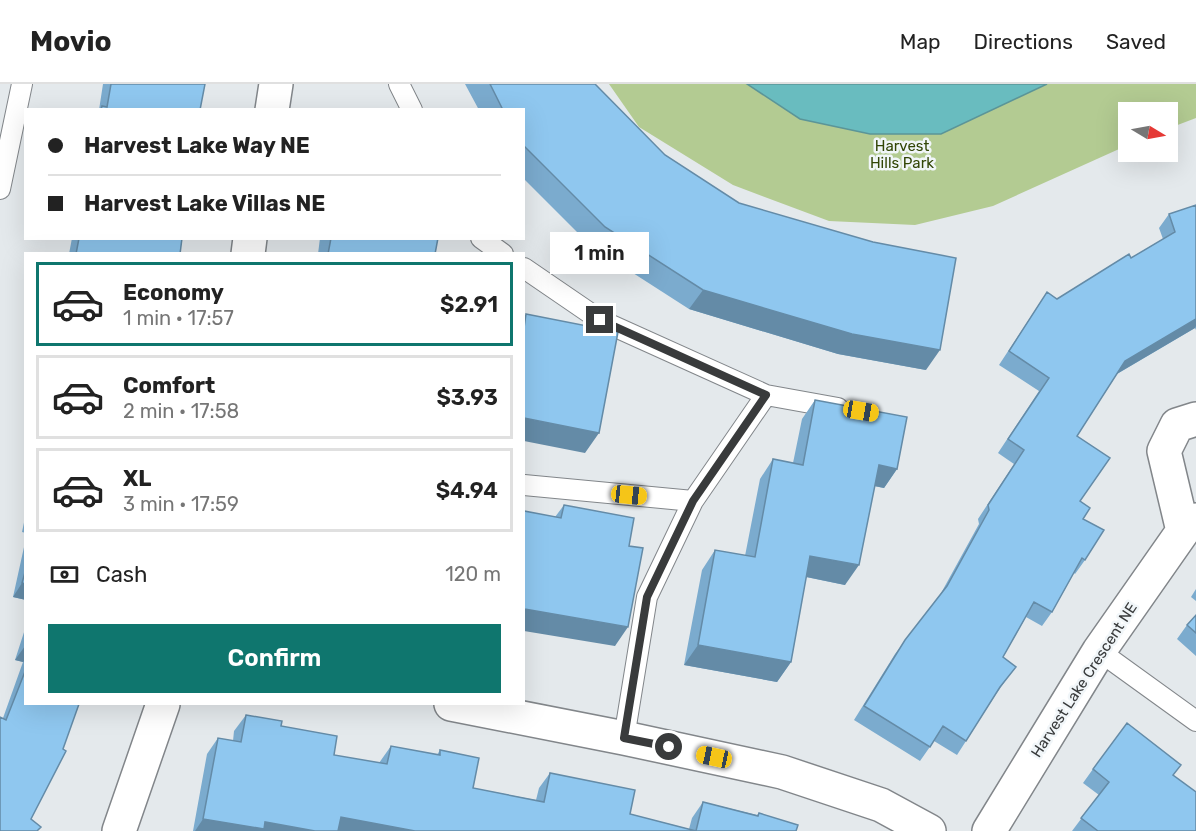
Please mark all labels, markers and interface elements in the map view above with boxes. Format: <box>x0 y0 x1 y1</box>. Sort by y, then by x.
text: Movio <box>30 25 112 58</box>
text: Map <box>900 29 941 54</box>
text: Directions <box>974 29 1073 54</box>
text: Saved <box>1106 29 1166 54</box>
north arrow <box>1118 102 1178 162</box>
map controls <box>1118 102 1178 162</box>
text: Harvest Lake Way NE <box>84 132 310 159</box>
park label: Harvest Hills Park <box>870 137 934 172</box>
text: Harvest Lake Villas NE <box>84 190 325 217</box>
callout: 1 min <box>550 233 650 275</box>
text: 1 min <box>574 241 625 265</box>
icon: car <box>51 277 105 331</box>
text: Economy <box>123 279 224 306</box>
text: $2.91 <box>440 291 498 318</box>
text: 1 min · 17:57 <box>123 306 234 330</box>
route end <box>586 306 613 333</box>
icon: car <box>51 370 105 424</box>
text: Comfort <box>123 372 215 399</box>
text: $3.93 <box>436 384 498 411</box>
text: 2 min · 17:58 <box>123 399 239 423</box>
car <box>842 399 880 423</box>
icon: car <box>51 463 105 517</box>
text: XL <box>123 465 151 492</box>
text: $4.94 <box>436 477 498 504</box>
car <box>610 484 648 506</box>
text: 3 min · 17:59 <box>123 492 239 516</box>
icon: cash <box>48 558 81 591</box>
text: Cash <box>96 561 147 588</box>
text: 120 m <box>445 562 501 586</box>
street label: Harvest Lake Crescent NE <box>1027 599 1141 761</box>
button: Confirm <box>48 624 501 693</box>
route start <box>655 733 682 760</box>
car <box>695 744 733 770</box>

